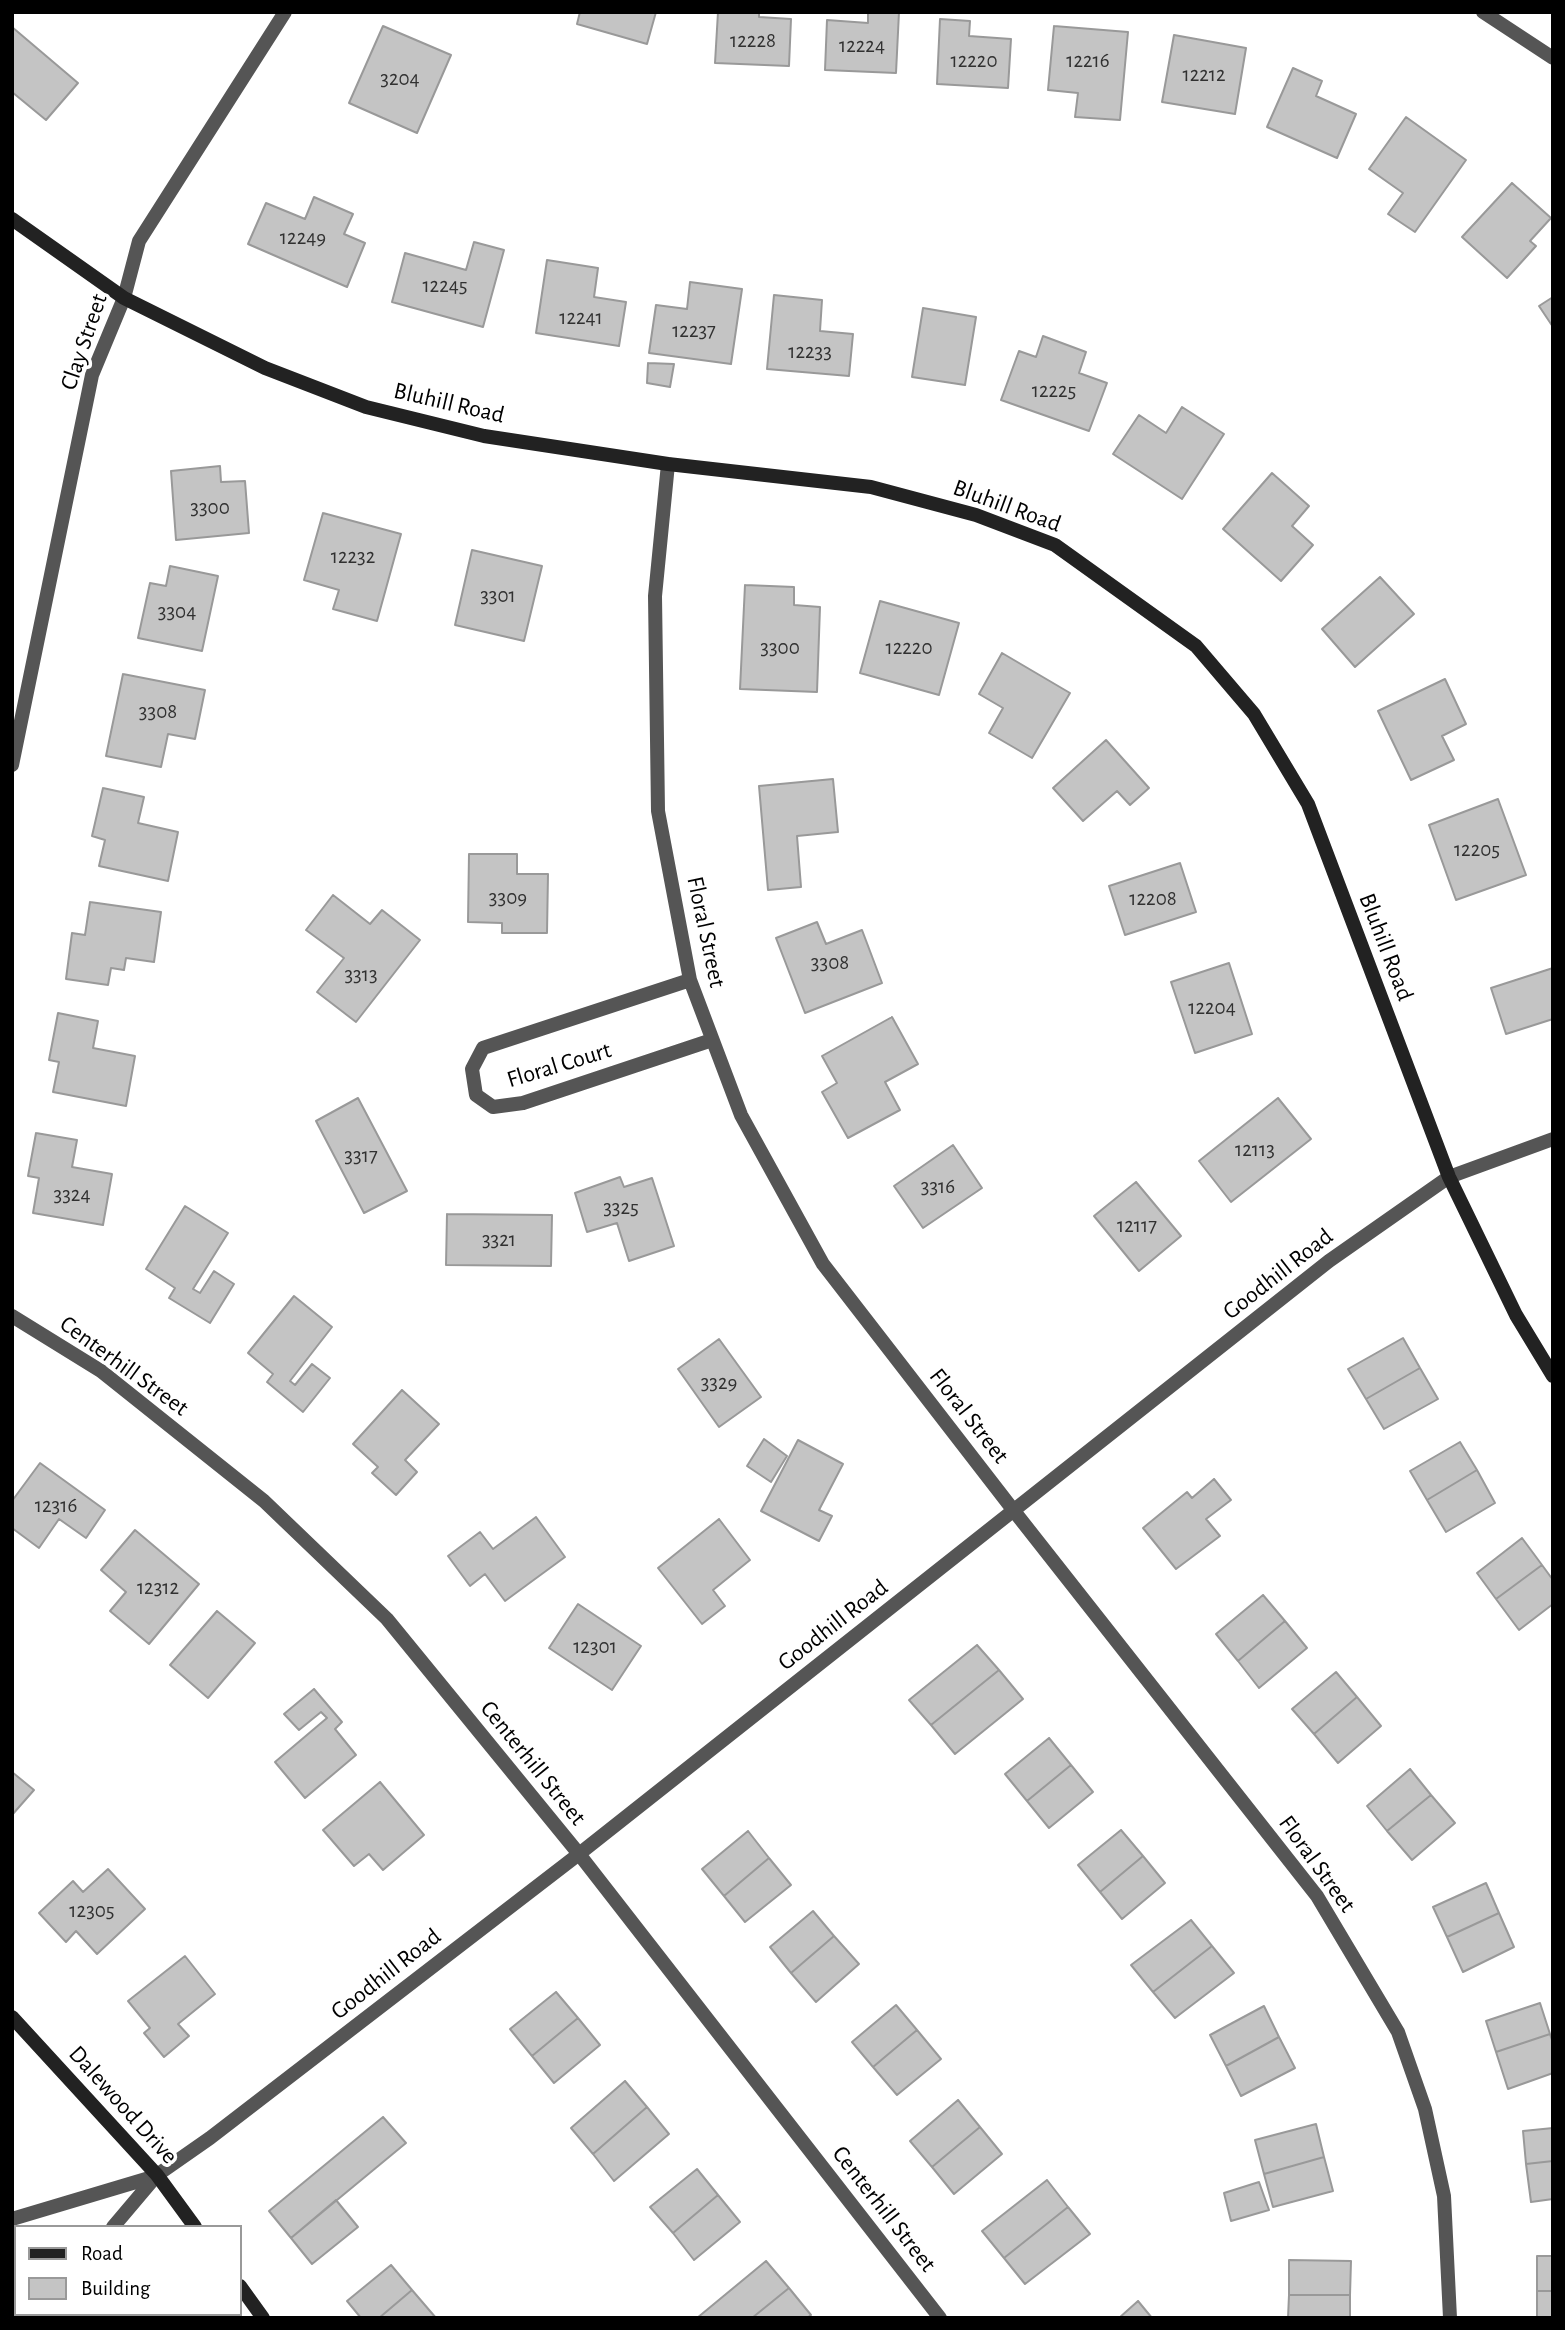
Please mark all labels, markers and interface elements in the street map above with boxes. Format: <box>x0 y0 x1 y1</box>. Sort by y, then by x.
house number: 12228 <box>730 28 776 54</box>
house number: 12224 <box>839 33 885 59</box>
house number: 12220 <box>951 48 997 74</box>
house number: 12216 <box>1066 48 1110 74</box>
house number: 12212 <box>1182 62 1226 88</box>
house number: 3204 <box>380 66 420 92</box>
house number: 12249 <box>280 225 326 251</box>
house number: 12245 <box>422 273 468 299</box>
street label: Clay Street <box>54 290 114 394</box>
house number: 12241 <box>559 305 603 331</box>
house number: 12237 <box>672 318 716 344</box>
house number: 12233 <box>788 339 832 365</box>
street label: Bluhill Road <box>391 376 507 430</box>
house number: 12225 <box>1032 378 1076 404</box>
street label: Bluhill Road <box>949 473 1065 539</box>
house number: 3300 <box>190 495 230 521</box>
house number: 12232 <box>331 544 375 570</box>
house number: 3301 <box>480 583 516 609</box>
house number: 3304 <box>158 599 196 625</box>
house number: 3300 <box>760 635 800 661</box>
house number: 12220 <box>886 635 932 661</box>
house number: 3308 <box>139 699 177 725</box>
house number: 12205 <box>1454 837 1500 863</box>
street label: Floral Street <box>680 874 732 990</box>
house number: 3309 <box>489 885 527 911</box>
house number: 12208 <box>1129 886 1177 912</box>
street label: Bluhill Road <box>1352 889 1420 1005</box>
house number: 3308 <box>811 950 849 976</box>
house number: 3313 <box>344 962 378 988</box>
house number: 12204 <box>1188 995 1236 1021</box>
street label: Floral Court <box>503 1036 615 1094</box>
house number: 12113 <box>1235 1137 1275 1163</box>
house number: 3317 <box>344 1143 378 1169</box>
house number: 3316 <box>921 1174 955 1200</box>
house number: 3324 <box>54 1182 90 1208</box>
house number: 3325 <box>603 1195 639 1221</box>
house number: 12117 <box>1117 1213 1157 1239</box>
street label: Goodhill Road <box>1217 1222 1339 1326</box>
house number: 3321 <box>482 1227 516 1253</box>
street label: Centerhill Street <box>54 1310 194 1422</box>
street label: Floral Street <box>923 1363 1015 1469</box>
house number: 3329 <box>701 1370 737 1396</box>
house number: 12316 <box>35 1493 77 1519</box>
street label: Goodhill Road <box>772 1573 894 1677</box>
house number: 12312 <box>137 1575 179 1601</box>
house number: 12301 <box>573 1634 617 1660</box>
street label: Centerhill Street <box>474 1695 592 1831</box>
street label: Floral Street <box>1272 1810 1362 1918</box>
house number: 12305 <box>69 1898 115 1924</box>
street label: Goodhill Road <box>325 1922 447 2026</box>
street label: Dalewood Drive <box>62 2040 184 2170</box>
street label: Centerhill Street <box>826 2140 942 2278</box>
legend <box>14 2225 242 2316</box>
text: Road <box>81 2243 123 2264</box>
text: Building <box>81 2278 150 2299</box>

